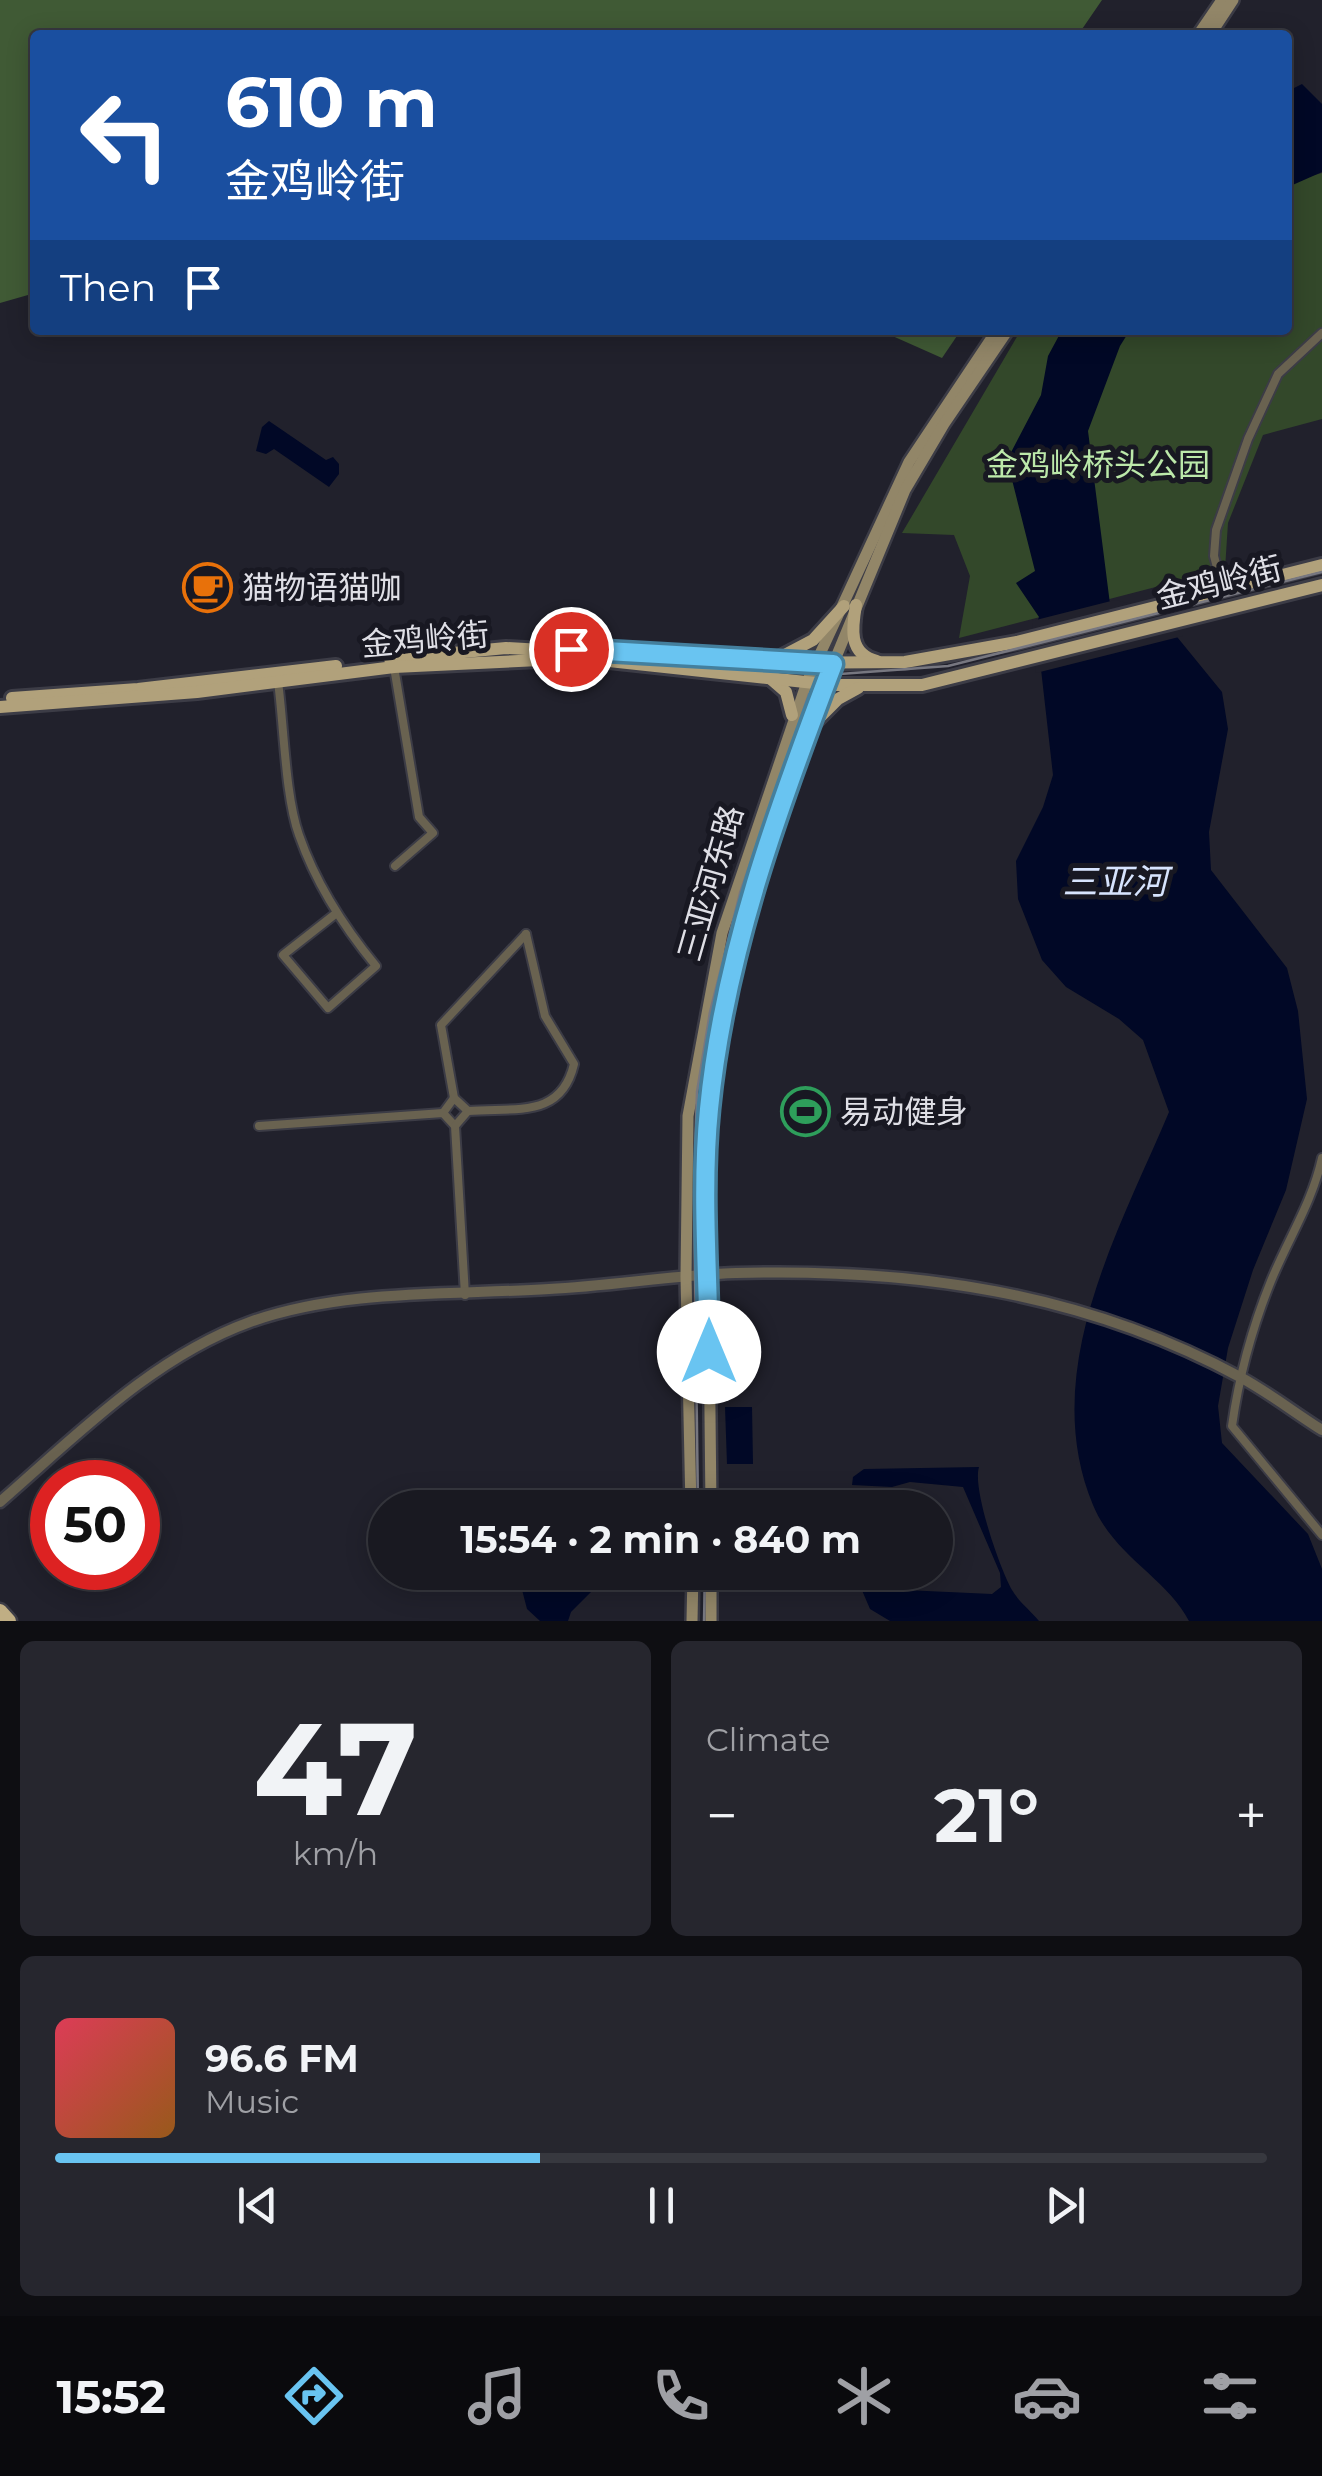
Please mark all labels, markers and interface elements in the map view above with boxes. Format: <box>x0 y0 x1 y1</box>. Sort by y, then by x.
text: 610 m <box>225 59 438 145</box>
icon: left <box>60 70 190 200</box>
text: 金鸡岭街 <box>225 153 405 208</box>
icon: arrive <box>176 260 231 315</box>
text: Then <box>60 264 156 311</box>
park label: 金鸡岭桥头公园 <box>986 445 1210 484</box>
street label: 金鸡岭街 <box>1152 548 1286 616</box>
cafe icon: 猫物语猫咖 <box>181 561 233 613</box>
place label: 猫物语猫咖 <box>242 568 402 607</box>
pin <box>529 607 614 692</box>
street label: 金鸡岭街 <box>360 614 490 664</box>
icon: arrive <box>544 622 599 677</box>
street label: 三亚河东路 <box>669 801 751 965</box>
water label: 三亚河 <box>1062 860 1173 903</box>
sports icon: 易动健身 <box>779 1085 831 1137</box>
place label: 易动健身 <box>840 1092 968 1131</box>
position arrow <box>657 1300 761 1404</box>
speed limit sign: 50 <box>30 1460 160 1590</box>
text: 15:54 · 2 min · 840 m <box>460 1516 861 1563</box>
text: 47 <box>253 1689 418 1848</box>
text: Climate <box>706 1720 830 1759</box>
text: 21° <box>934 1769 1039 1861</box>
text: − <box>706 1782 738 1849</box>
text: + <box>1235 1782 1267 1849</box>
text: km/h <box>293 1834 378 1873</box>
text: 96.6 FM <box>205 2035 359 2082</box>
text: Music <box>205 2082 299 2121</box>
icon: previous <box>230 2178 285 2233</box>
icon: pause <box>634 2178 689 2233</box>
icon: next <box>1038 2178 1093 2233</box>
icon: directions <box>279 2361 349 2431</box>
icon: music <box>462 2361 532 2431</box>
icon: phone <box>646 2361 716 2431</box>
icon: climate <box>829 2361 899 2431</box>
icon: car <box>1012 2361 1082 2431</box>
icon: filters <box>1195 2361 1265 2431</box>
text: 15:52 <box>57 2369 166 2424</box>

